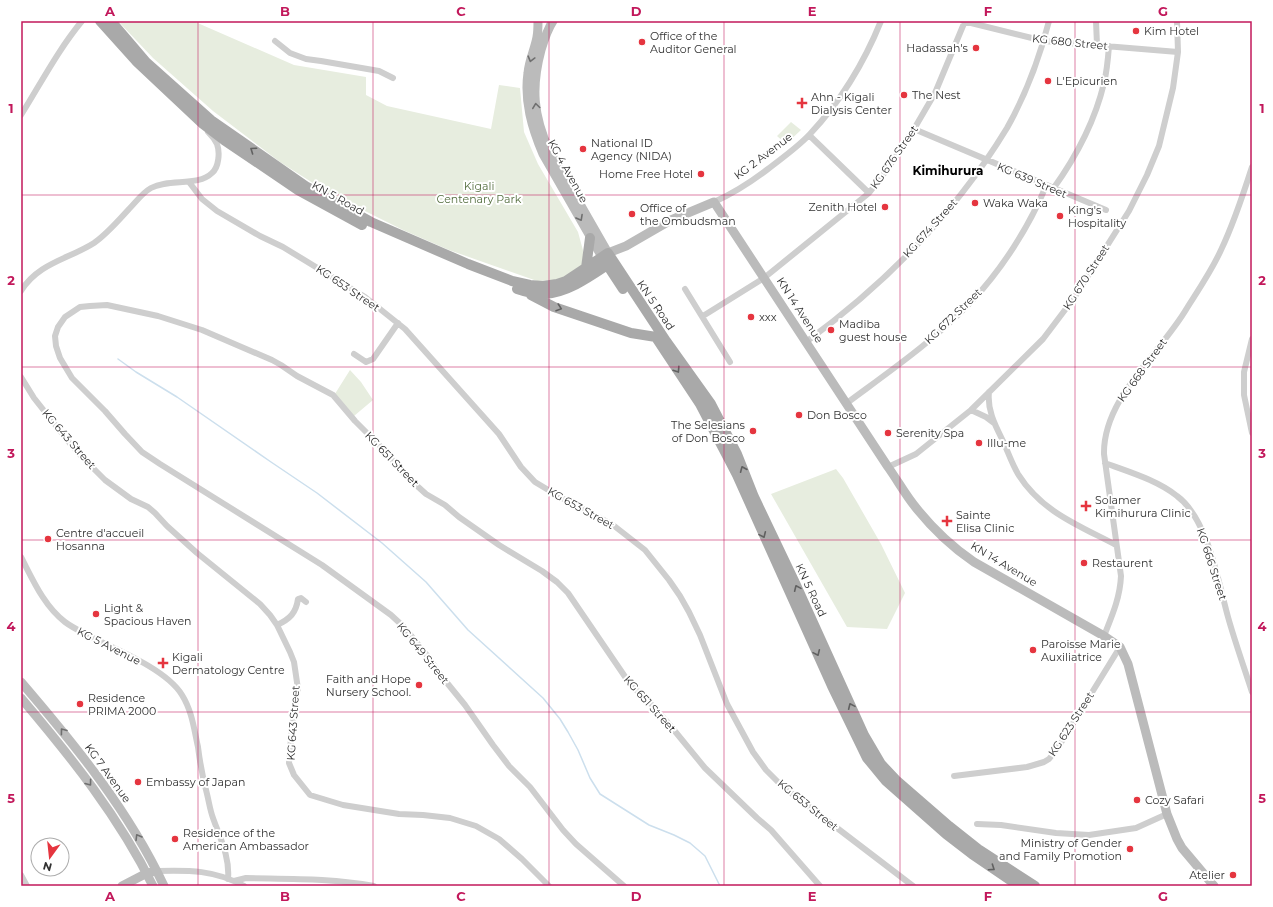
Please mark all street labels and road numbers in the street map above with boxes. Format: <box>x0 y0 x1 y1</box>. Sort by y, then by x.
street label: KG 680 Street <box>1032 31 1109 53</box>
street label: KG 676 Street <box>867 122 921 192</box>
street label: KG 2 Avenue <box>731 129 795 182</box>
street label: KG 4 Avenue <box>545 137 591 206</box>
street label: KG 639 Street <box>995 159 1070 201</box>
street label: KN 5 Road <box>309 178 367 218</box>
street label: KG 674 Street <box>900 195 961 260</box>
street label: KG 670 Street <box>1060 241 1113 312</box>
street label: KG 653 Street <box>313 262 383 315</box>
street label: KN 14 Avenue <box>774 275 827 346</box>
street label: KN 5 Road <box>634 277 678 333</box>
street label: KG 672 Street <box>921 285 985 347</box>
street label: KG 668 Street <box>1114 335 1170 405</box>
street label: KG 643 Street <box>39 406 99 472</box>
street label: KG 651 Street <box>362 428 422 490</box>
street label: KG 653 Street <box>545 484 617 532</box>
street label: KG 666 Street <box>1194 526 1230 602</box>
street label: KN 14 Avenue <box>968 539 1040 590</box>
street label: KN 5 Road <box>793 561 829 619</box>
street label: KG 649 Street <box>394 619 453 687</box>
street label: KG 5 Avenue <box>75 624 143 668</box>
street label: KG 651 Street <box>621 673 680 736</box>
street label: KG 643 Street <box>283 685 303 761</box>
street label: KG 623 Street <box>1045 689 1097 759</box>
street label: KG 7 Avenue <box>82 741 134 806</box>
street label: KG 653 Street <box>775 776 842 834</box>

